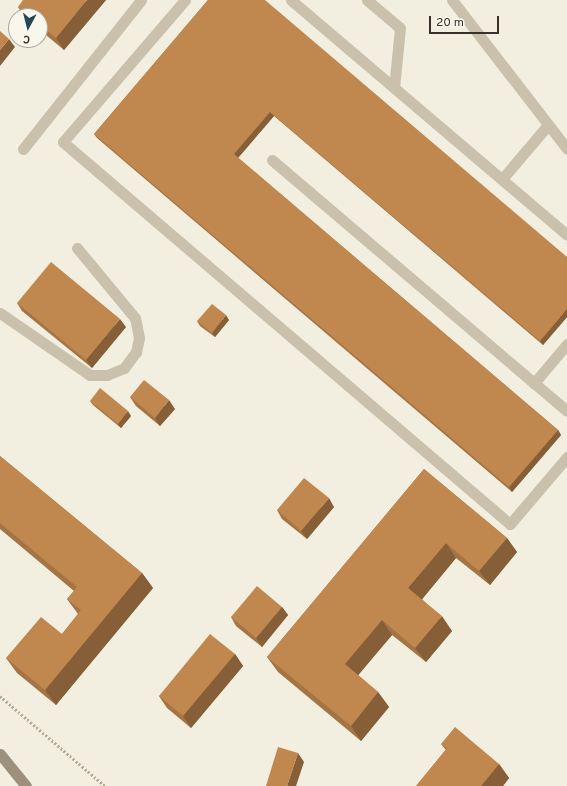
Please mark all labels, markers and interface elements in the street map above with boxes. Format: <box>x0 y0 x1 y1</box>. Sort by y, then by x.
north arrow <box>8 8 48 48</box>
scale bar <box>431 8 501 34</box>
text: 20 m <box>436 15 464 31</box>
text: С <box>22 32 31 46</box>

